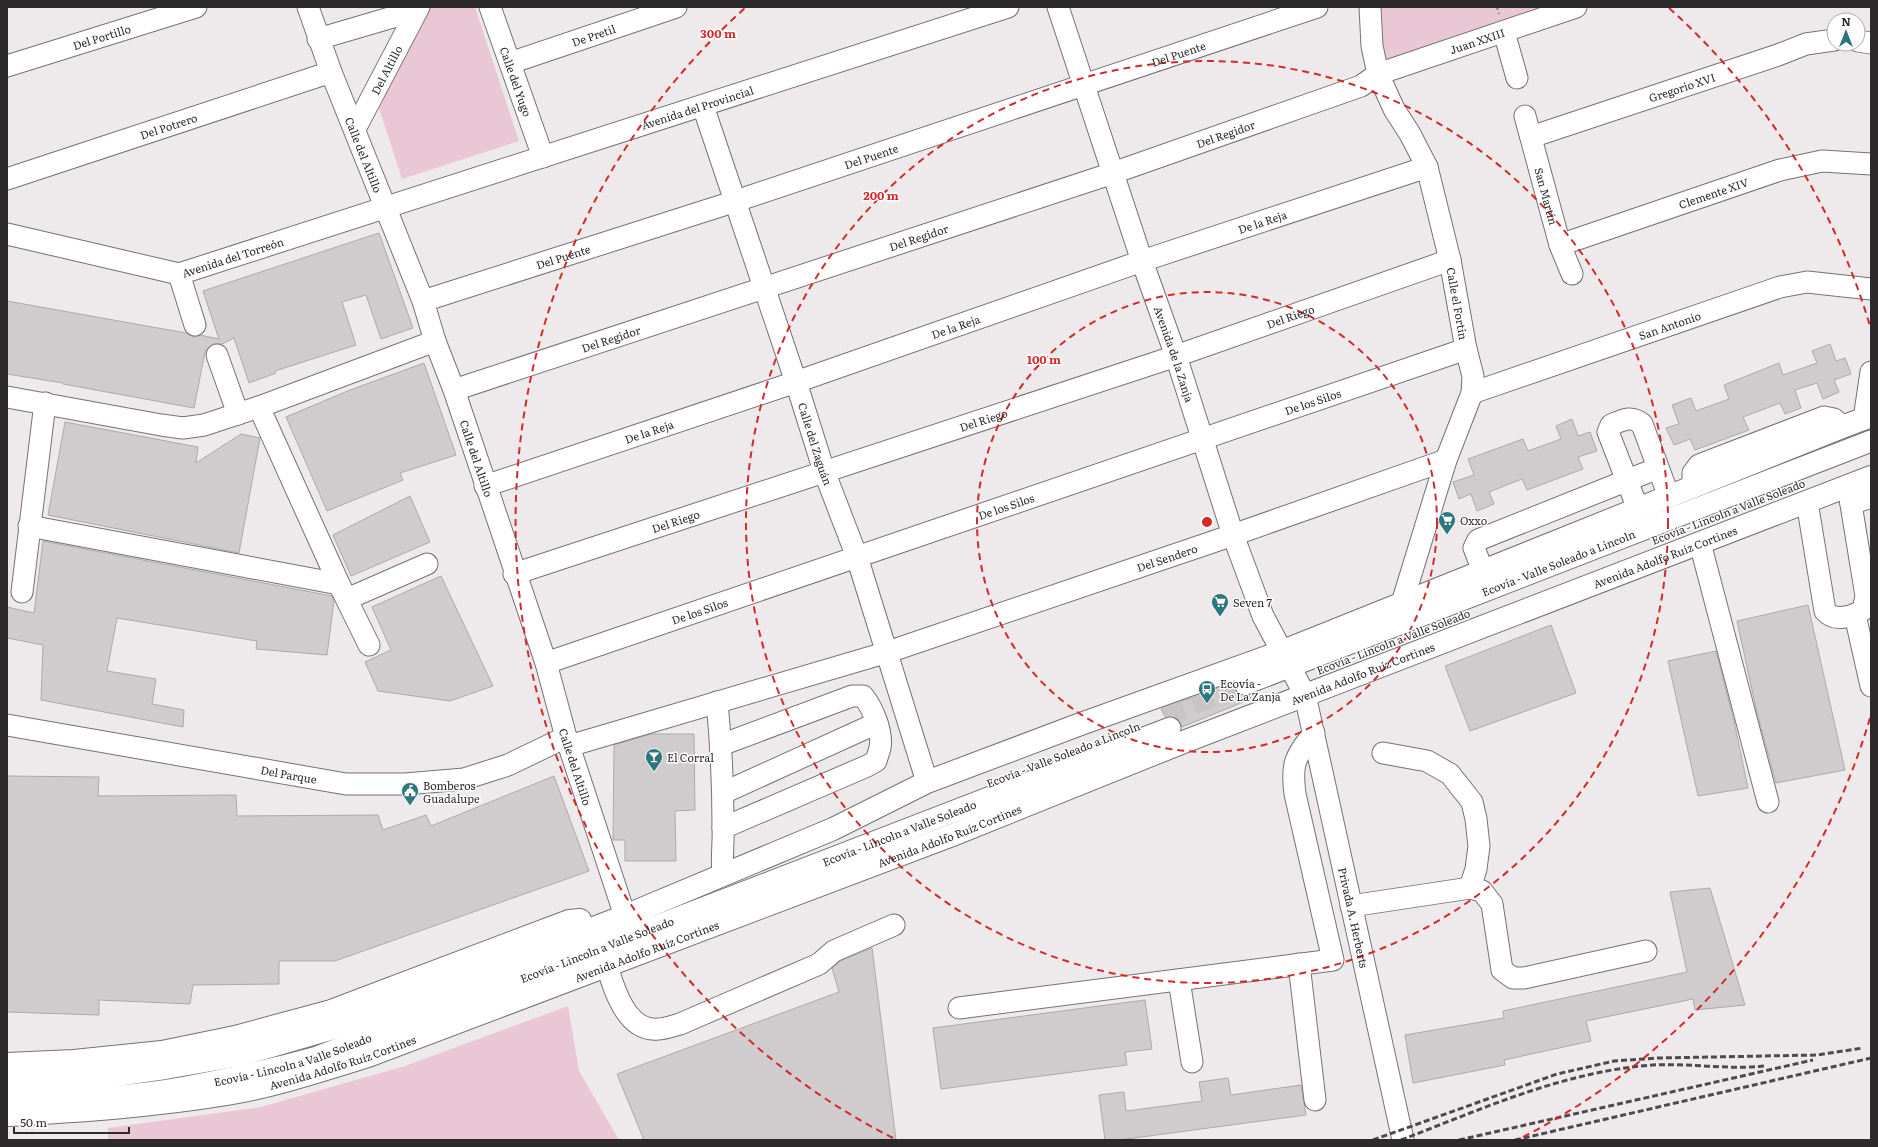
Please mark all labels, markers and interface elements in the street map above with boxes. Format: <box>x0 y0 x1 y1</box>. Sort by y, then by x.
north arrow <box>1826 12 1866 52</box>
text: N <box>1841 13 1851 29</box>
street label: Del Portillo <box>71 20 132 53</box>
street label: De Pretil <box>569 20 618 50</box>
text: 300 m <box>700 24 736 42</box>
street label: Juan XXIII <box>1447 24 1507 57</box>
street label: Del Puente <box>1149 37 1208 70</box>
street label: Del Altillo <box>367 42 406 97</box>
street label: Calle del Yugo <box>497 44 536 119</box>
street label: Gregorio XVI <box>1646 68 1717 105</box>
street label: Avenida del Provincial <box>639 81 756 133</box>
street label: Del Potrero <box>138 109 199 143</box>
street label: Calle del Altillo <box>342 114 387 195</box>
street label: Del Regidor <box>1194 116 1258 151</box>
street label: Del Puente <box>842 139 901 172</box>
street label: San Martín <box>1531 166 1562 227</box>
street label: Clemente XIV <box>1676 173 1750 212</box>
text: 200 m <box>863 186 899 204</box>
street label: De la Reja <box>1236 206 1289 237</box>
street label: Del Regidor <box>887 220 951 254</box>
street label: Avenida del Torreón <box>180 233 286 281</box>
street label: Del Puente <box>534 240 592 272</box>
street label: Calle el Fortín <box>1443 266 1472 341</box>
street label: Del Riego <box>1264 300 1316 332</box>
street label: Avenida de la Zanja <box>1151 304 1198 404</box>
street label: San Antonio <box>1636 307 1703 343</box>
street label: De la Reja <box>929 310 982 342</box>
street label: Del Regidor <box>579 321 643 356</box>
text: 100 m <box>1027 350 1061 368</box>
street label: De los Silos <box>1282 384 1343 418</box>
street label: Calle del Zaguán <box>795 400 837 487</box>
street label: Del Riego <box>957 404 1009 435</box>
street label: De la Reja <box>622 415 676 447</box>
street label: Calle del Altillo <box>457 418 497 499</box>
street label: Ecovía - Lincoln a Valle Soleado <box>1649 474 1807 548</box>
street label: De los Silos <box>976 489 1036 523</box>
street label: Del Riego <box>649 505 702 536</box>
supermarket icon: Oxxo <box>1437 510 1457 535</box>
place label: Oxxo <box>1460 512 1487 528</box>
centre of rings <box>1200 515 1214 529</box>
street label: Avenida Adolfo Ruíz Cortines <box>1591 521 1739 591</box>
street label: Ecovía - Valle Soleado a Lincoln <box>1479 525 1637 599</box>
street label: Del Sendero <box>1134 540 1199 575</box>
supermarket icon: Seven 7 <box>1210 592 1230 617</box>
street label: De los Silos <box>669 594 730 628</box>
place label: Seven 7 <box>1233 594 1272 610</box>
street label: Ecovía - Lincoln a Valle Soleado <box>1314 604 1472 678</box>
street label: Avenida Adolfo Ruíz Cortines <box>1288 638 1437 708</box>
place label: Ecovía - De La Zanja <box>1220 675 1281 704</box>
bus stop icon: Ecovía - De La Zanja <box>1197 679 1217 704</box>
street label: Ecovía - Valle Soleado a Lincoln <box>984 717 1142 791</box>
street label: Calle del Altillo <box>556 726 596 807</box>
bar icon: El Corral <box>644 747 664 772</box>
place label: El Corral <box>667 749 714 765</box>
street label: Del Parque <box>260 761 318 787</box>
place label: Bomberos Guadalupe <box>423 777 480 806</box>
public building icon: Bomberos Guadalupe <box>400 781 420 806</box>
street label: Ecovía - Lincoln a Valle Soleado <box>820 796 978 869</box>
street label: Avenida Adolfo Ruíz Cortines <box>875 800 1024 871</box>
street label: Privada A. Herberts <box>1335 866 1373 969</box>
street label: Ecovía - Lincoln a Valle Soleado <box>517 912 676 986</box>
street label: Avenida Adolfo Ruíz Cortines <box>572 916 721 985</box>
street label: Ecovía - Lincoln a Valle Soleado <box>212 1029 374 1090</box>
street label: Avenida Adolfo Ruíz Cortines <box>267 1031 418 1093</box>
scale bar <box>14 1109 129 1135</box>
text: 50 m <box>20 1113 47 1131</box>

